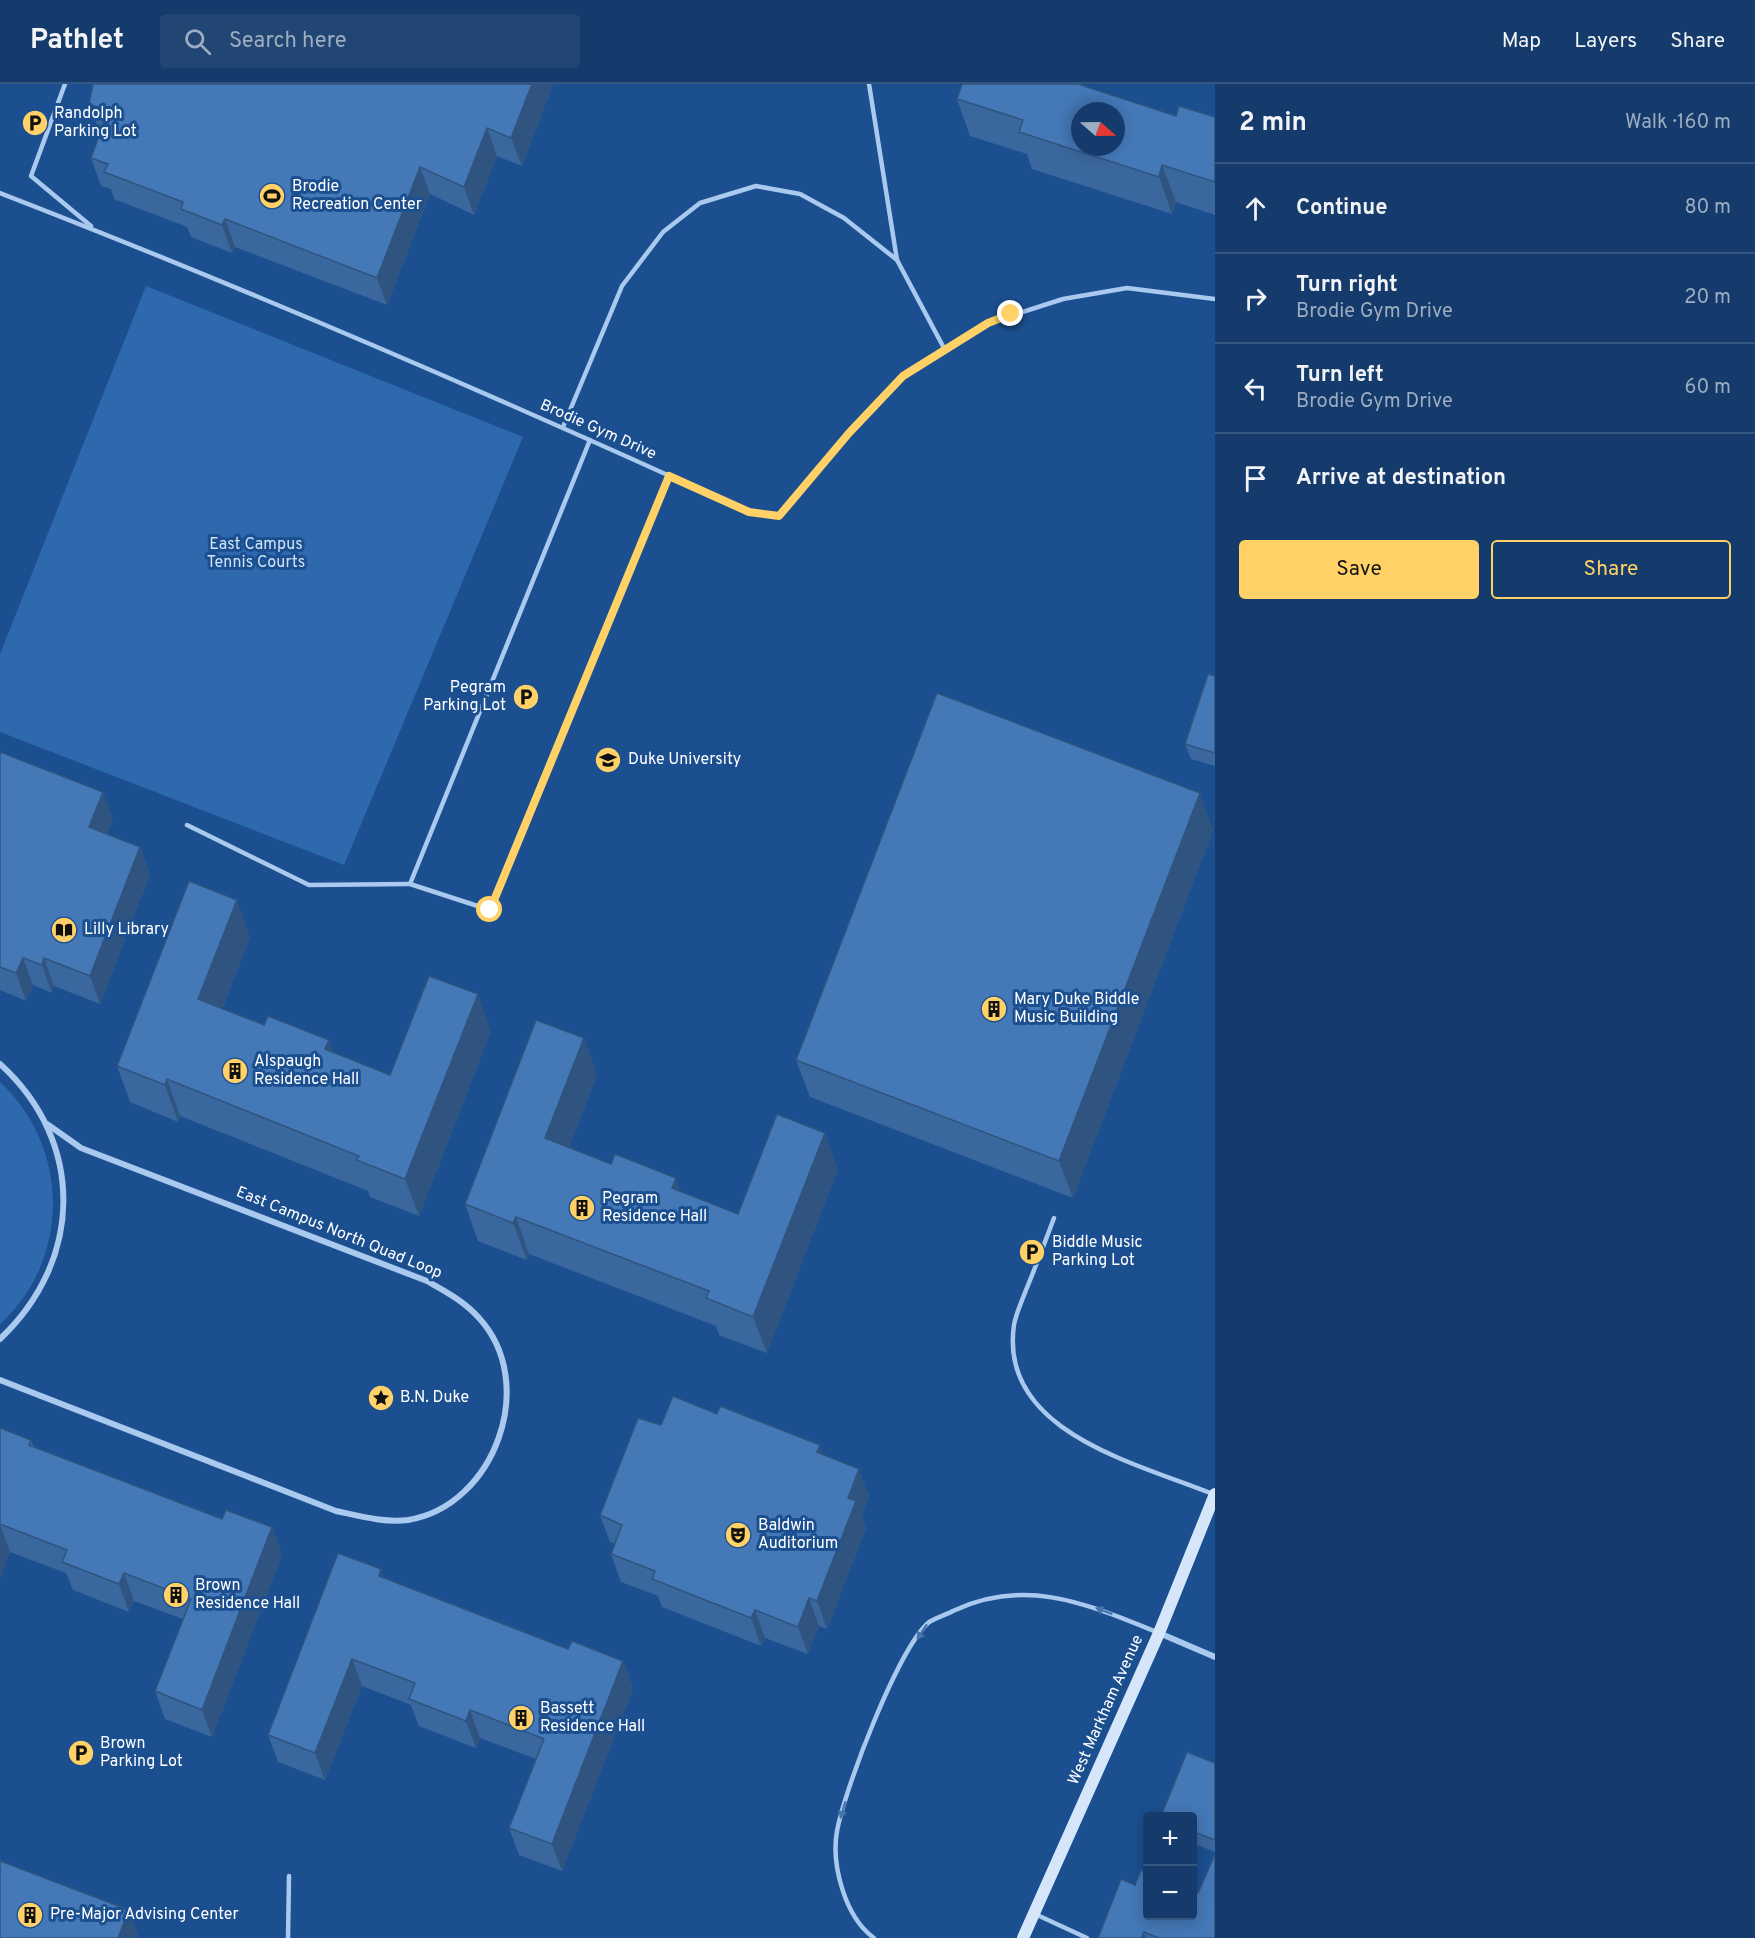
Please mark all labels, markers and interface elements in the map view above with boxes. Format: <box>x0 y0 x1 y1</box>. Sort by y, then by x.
search box <box>160 14 580 68</box>
text: Pathlet <box>30 23 124 59</box>
icon: search <box>181 25 214 58</box>
text: Search here <box>229 28 347 55</box>
text: Map <box>1502 28 1541 55</box>
text: Layers <box>1574 28 1637 55</box>
text: Share <box>1670 28 1725 55</box>
north arrow <box>1071 102 1125 156</box>
place label: Randolph Parking Lot <box>54 104 137 142</box>
text: 2 min <box>1239 107 1307 140</box>
parking icon: Randolph Parking Lot <box>20 108 50 138</box>
text: Walk · 160 m <box>1625 110 1731 136</box>
place label: Brodie Recreation Center <box>292 177 422 215</box>
sports icon: Brodie Recreation Center <box>257 181 287 211</box>
icon: ahead <box>1239 192 1272 225</box>
text: Continue <box>1296 195 1387 222</box>
text: 80 m <box>1685 195 1731 221</box>
text: Turn right <box>1296 272 1398 299</box>
icon: right <box>1239 282 1272 315</box>
text: 20 m <box>1684 285 1731 311</box>
text: Brodie Gym Drive <box>1296 299 1453 325</box>
route end <box>997 300 1023 326</box>
text: Turn left <box>1296 362 1384 389</box>
icon: left <box>1239 372 1272 405</box>
text: 60 m <box>1685 375 1731 401</box>
text: Brodie Gym Drive <box>1296 389 1453 415</box>
street label: Brodie Gym Drive <box>537 395 659 465</box>
icon: arrive <box>1239 462 1272 495</box>
text: Arrive at destination <box>1296 465 1506 492</box>
park label: East Campus Tennis Courts <box>207 535 305 573</box>
button: Save <box>1239 540 1479 599</box>
button: Share <box>1491 540 1731 599</box>
place label: Pegram Parking Lot <box>423 678 506 716</box>
parking icon: Pegram Parking Lot <box>511 682 541 712</box>
school or university icon: Duke University <box>593 745 623 775</box>
place label: Duke University <box>628 750 741 770</box>
route start <box>476 896 502 922</box>
library icon: Lilly Library <box>49 915 79 945</box>
place label: Lilly Library <box>84 920 169 940</box>
place label: Mary Duke Biddle Music Building <box>1014 990 1139 1028</box>
building icon: Mary Duke Biddle Music Building <box>979 994 1009 1024</box>
place label: Alspaugh Residence Hall <box>254 1052 359 1090</box>
building icon: Alspaugh Residence Hall <box>220 1056 250 1086</box>
street label: East Campus North Quad Loop <box>233 1182 445 1284</box>
place label: Pegram Residence Hall <box>602 1189 707 1227</box>
building icon: Pegram Residence Hall <box>567 1193 597 1223</box>
place label: Biddle Music Parking Lot <box>1052 1233 1143 1271</box>
parking icon: Biddle Music Parking Lot <box>1017 1237 1047 1267</box>
place icon: B.N. Duke <box>366 1383 396 1413</box>
place label: B.N. Duke <box>400 1388 469 1408</box>
place label: Baldwin Auditorium <box>758 1516 838 1554</box>
theatre icon: Baldwin Auditorium <box>723 1520 753 1550</box>
place label: Brown Residence Hall <box>195 1576 300 1614</box>
building icon: Brown Residence Hall <box>161 1580 191 1610</box>
one-way arrow <box>1095 1606 1113 1615</box>
one-way arrow <box>916 1624 928 1640</box>
street label: West Markham Avenue <box>1064 1632 1148 1788</box>
place label: Bassett Residence Hall <box>540 1699 645 1737</box>
building icon: Bassett Residence Hall <box>506 1703 536 1733</box>
place label: Brown Parking Lot <box>100 1734 183 1772</box>
parking icon: Brown Parking Lot <box>66 1738 96 1768</box>
one-way arrow <box>838 1801 847 1819</box>
map controls <box>1143 1812 1197 1920</box>
button: + <box>1143 1812 1197 1866</box>
button: − <box>1143 1866 1197 1920</box>
building icon: Pre-Major Advising Center <box>15 1900 45 1930</box>
place label: Pre-Major Advising Center <box>50 1905 239 1925</box>

